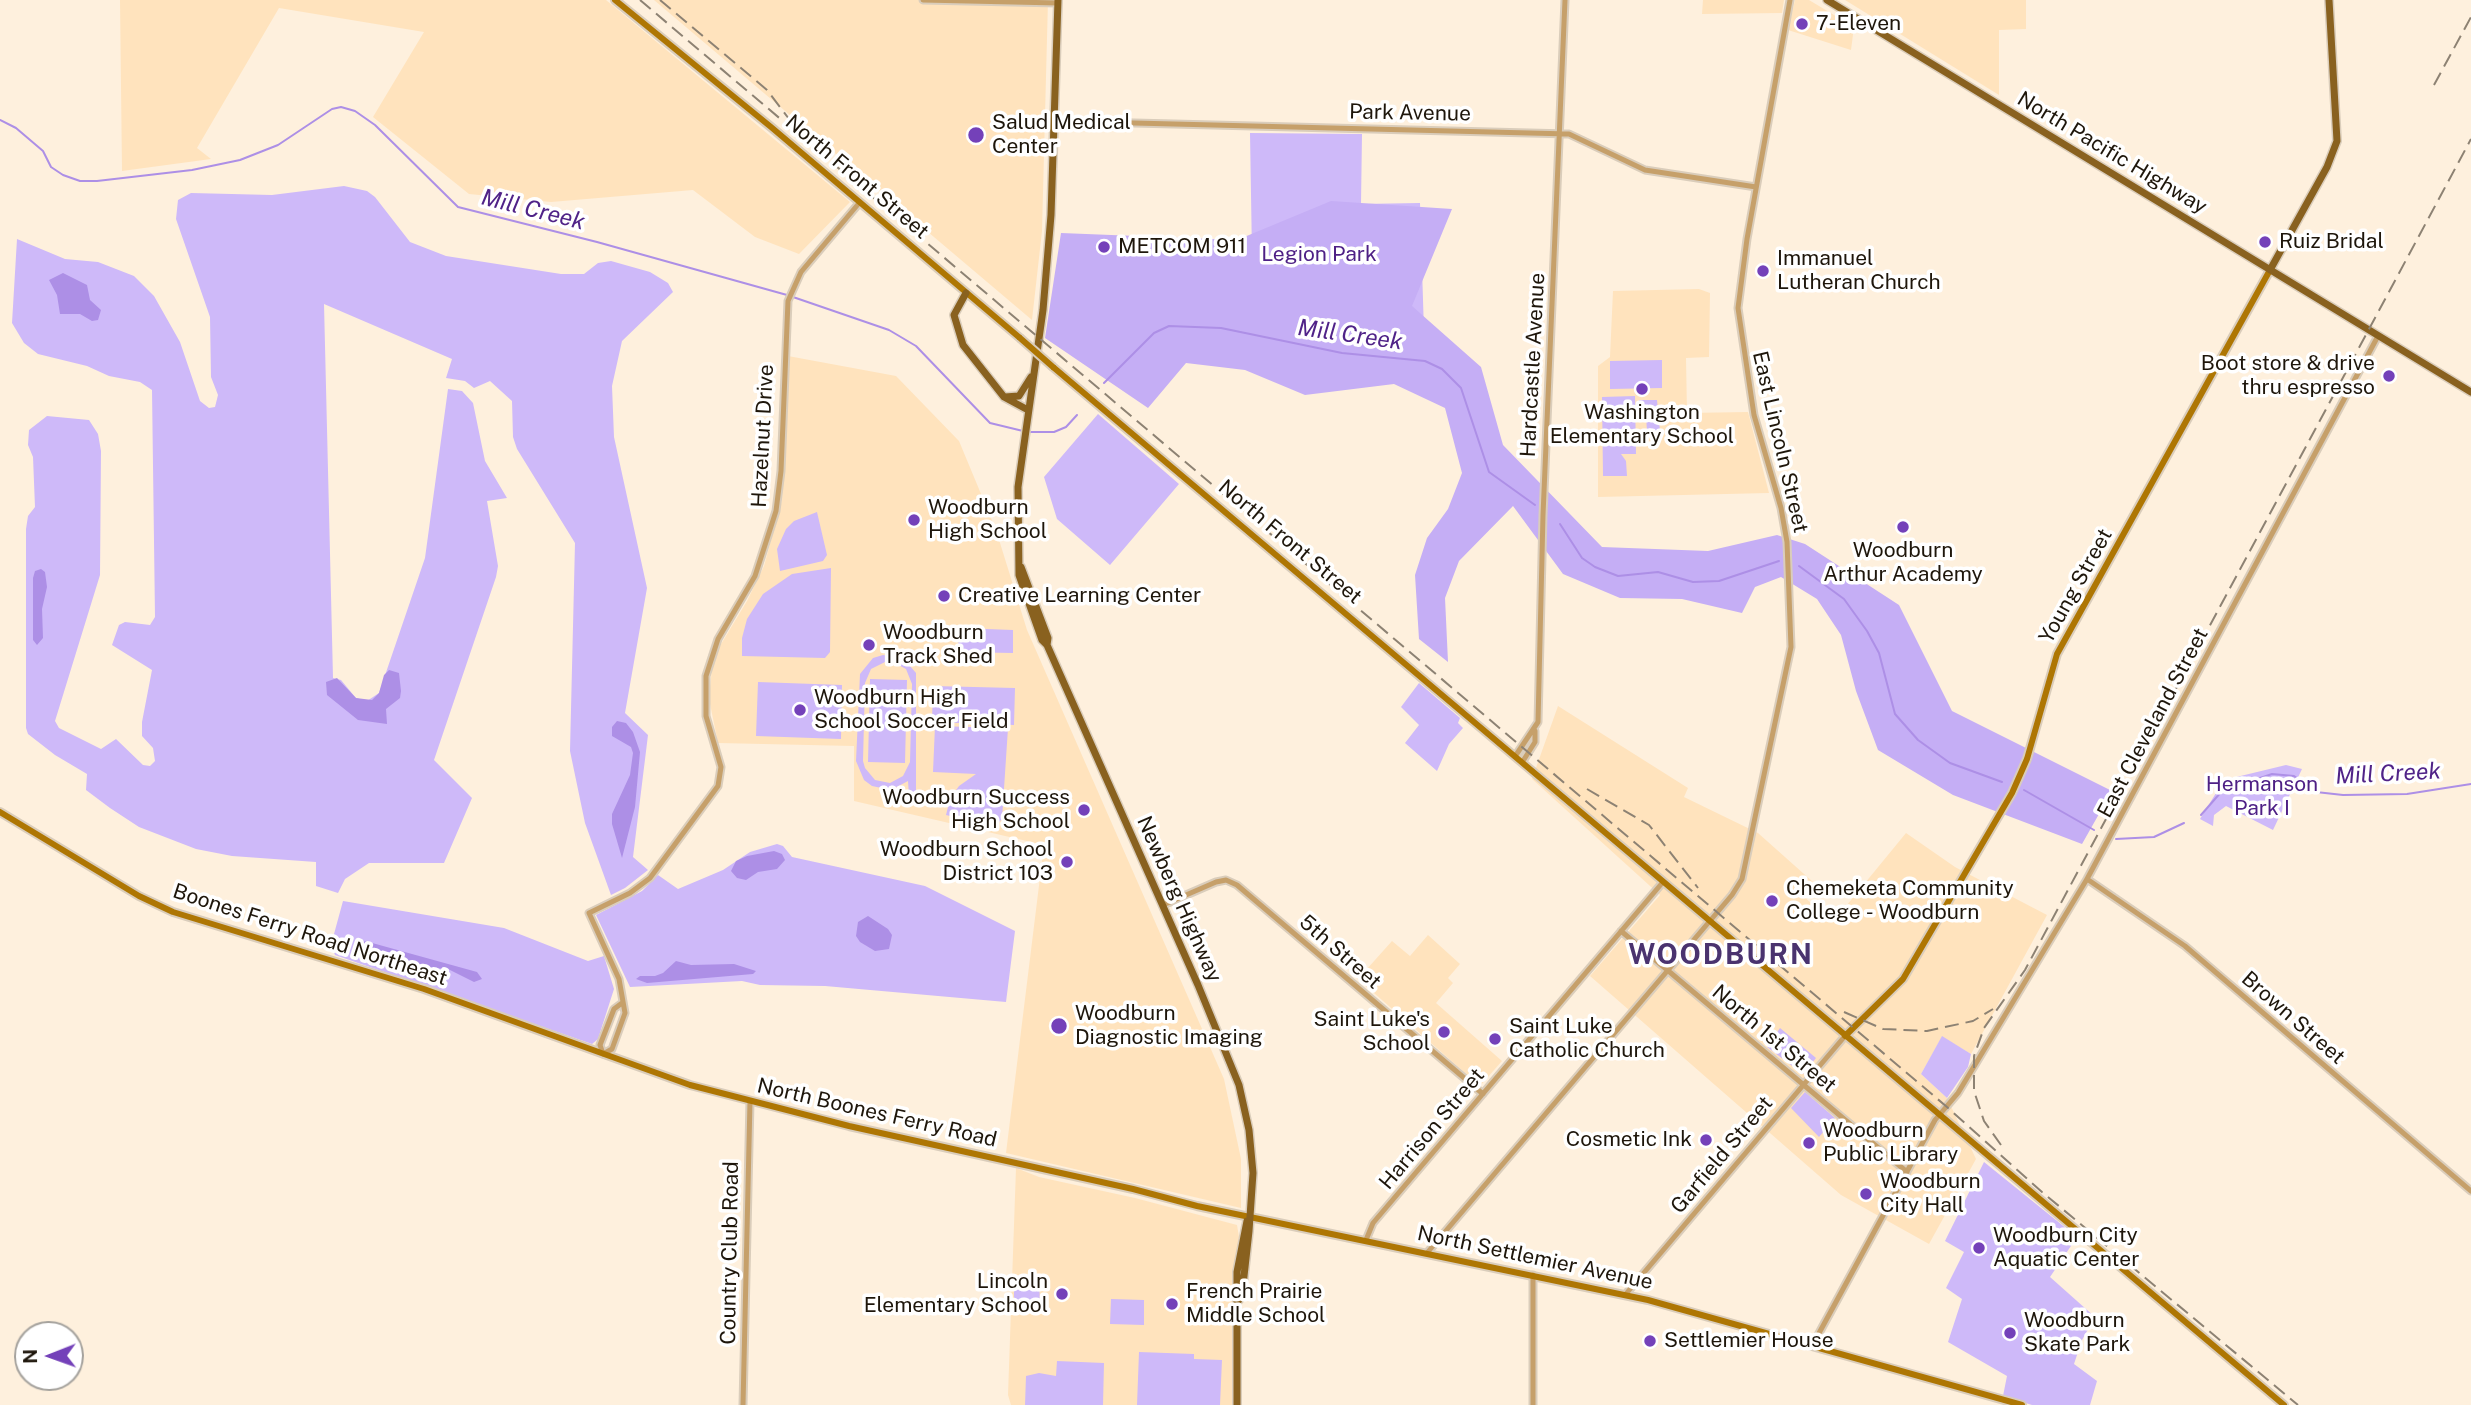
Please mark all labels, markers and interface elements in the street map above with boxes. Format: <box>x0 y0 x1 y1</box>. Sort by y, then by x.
place label: 7-Eleven <box>1816 11 1901 37</box>
marker: 7-Eleven <box>1794 16 1810 32</box>
street label: North Pacific Highway <box>2013 86 2211 220</box>
street label: Park Avenue <box>1349 99 1471 127</box>
street label: North Front Street <box>780 110 934 244</box>
place label: Salud Medical Center <box>992 110 1131 160</box>
marker: Salud Medical Center <box>966 125 986 145</box>
water label: Mill Creek <box>478 184 588 236</box>
place label: Ruiz Bridal <box>2279 229 2384 255</box>
place label: METCOM 911 <box>1118 234 1246 260</box>
marker: Ruiz Bridal <box>2257 234 2273 250</box>
marker: METCOM 911 <box>1096 239 1112 255</box>
park label: Legion Park <box>1261 242 1377 268</box>
place label: Immanuel Lutheran Church <box>1777 246 1941 296</box>
marker: Immanuel Lutheran Church <box>1755 263 1771 279</box>
street label: Hardcastle Avenue <box>1516 272 1550 458</box>
water label: Mill Creek <box>1296 314 1404 356</box>
street label: East Lincoln Street <box>1747 349 1813 535</box>
place label: Boot store & drive thru espresso <box>2201 351 2375 401</box>
street label: Hazelnut Drive <box>747 364 779 508</box>
marker: Boot store & drive thru espresso <box>2381 368 2397 384</box>
marker: Washington Elementary School <box>1634 381 1650 397</box>
place label: Washington Elementary School <box>1550 400 1734 450</box>
street label: North Front Street <box>1213 475 1367 609</box>
place label: Woodburn High School <box>928 495 1047 545</box>
marker: Woodburn High School <box>906 512 922 528</box>
marker: Woodburn Arthur Academy <box>1895 519 1911 535</box>
street label: Young Street <box>2034 524 2118 648</box>
place label: Woodburn Arthur Academy <box>1823 538 1983 588</box>
place label: Creative Learning Center <box>958 583 1201 609</box>
marker: Creative Learning Center <box>936 588 952 604</box>
place label: Woodburn Track Shed <box>883 620 993 670</box>
street label: East Cleveland Street <box>2092 624 2214 822</box>
marker: Woodburn Track Shed <box>861 637 877 653</box>
place label: Woodburn High School Soccer Field <box>814 685 1008 735</box>
marker: Woodburn High School Soccer Field <box>792 702 808 718</box>
water label: Mill Creek <box>2335 757 2441 791</box>
park label: Hermanson Park I <box>2206 772 2318 822</box>
place label: Woodburn Success High School <box>882 785 1070 835</box>
marker: Woodburn Success High School <box>1076 802 1092 818</box>
street label: Newberg Highway <box>1131 812 1227 986</box>
place label: Woodburn School District 103 <box>880 837 1053 887</box>
marker: Woodburn School District 103 <box>1059 854 1075 870</box>
place label: Chemeketa Community College - Woodburn <box>1786 876 2014 926</box>
street label: Boones Ferry Road Northeast <box>170 879 450 991</box>
marker: Chemeketa Community College - Woodburn <box>1764 893 1780 909</box>
street label: 5th Street <box>1294 910 1386 994</box>
district label: WOODBURN <box>1629 938 1813 972</box>
street label: Brown Street <box>2236 966 2350 1070</box>
street label: North 1st Street <box>1707 980 1841 1098</box>
place label: Woodburn Diagnostic Imaging <box>1075 1001 1263 1051</box>
place label: Saint Luke's School <box>1314 1007 1430 1057</box>
place label: Saint Luke Catholic Church <box>1509 1014 1665 1064</box>
marker: Woodburn Diagnostic Imaging <box>1049 1016 1069 1036</box>
marker: Saint Luke's School <box>1436 1024 1452 1040</box>
marker: Saint Luke Catholic Church <box>1487 1031 1503 1047</box>
street label: Harrison Street <box>1374 1063 1490 1195</box>
street label: North Boones Ferry Road <box>755 1073 999 1153</box>
street label: Garfield Street <box>1666 1091 1778 1219</box>
place label: Woodburn Public Library <box>1823 1118 1958 1168</box>
place label: Cosmetic Ink <box>1566 1127 1692 1153</box>
marker: Cosmetic Ink <box>1698 1132 1714 1148</box>
marker: Woodburn Public Library <box>1801 1135 1817 1151</box>
street label: Country Club Road <box>716 1161 744 1345</box>
place label: Woodburn City Hall <box>1880 1169 1981 1219</box>
marker: Woodburn City Hall <box>1858 1186 1874 1202</box>
street label: North Settlemier Avenue <box>1415 1221 1655 1295</box>
place label: Woodburn City Aquatic Center <box>1993 1223 2139 1273</box>
marker: Woodburn City Aquatic Center <box>1971 1240 1987 1256</box>
place label: Lincoln Elementary School <box>864 1269 1048 1319</box>
place label: French Prairie Middle School <box>1186 1279 1325 1329</box>
marker: Lincoln Elementary School <box>1054 1286 1070 1302</box>
marker: French Prairie Middle School <box>1164 1296 1180 1312</box>
place label: Woodburn Skate Park <box>2024 1308 2130 1358</box>
north arrow <box>14 1321 84 1391</box>
marker: Woodburn Skate Park <box>2002 1325 2018 1341</box>
place label: Settlemier House <box>1664 1328 1834 1354</box>
marker: Settlemier House <box>1642 1333 1658 1349</box>
text: N <box>19 1349 41 1364</box>

